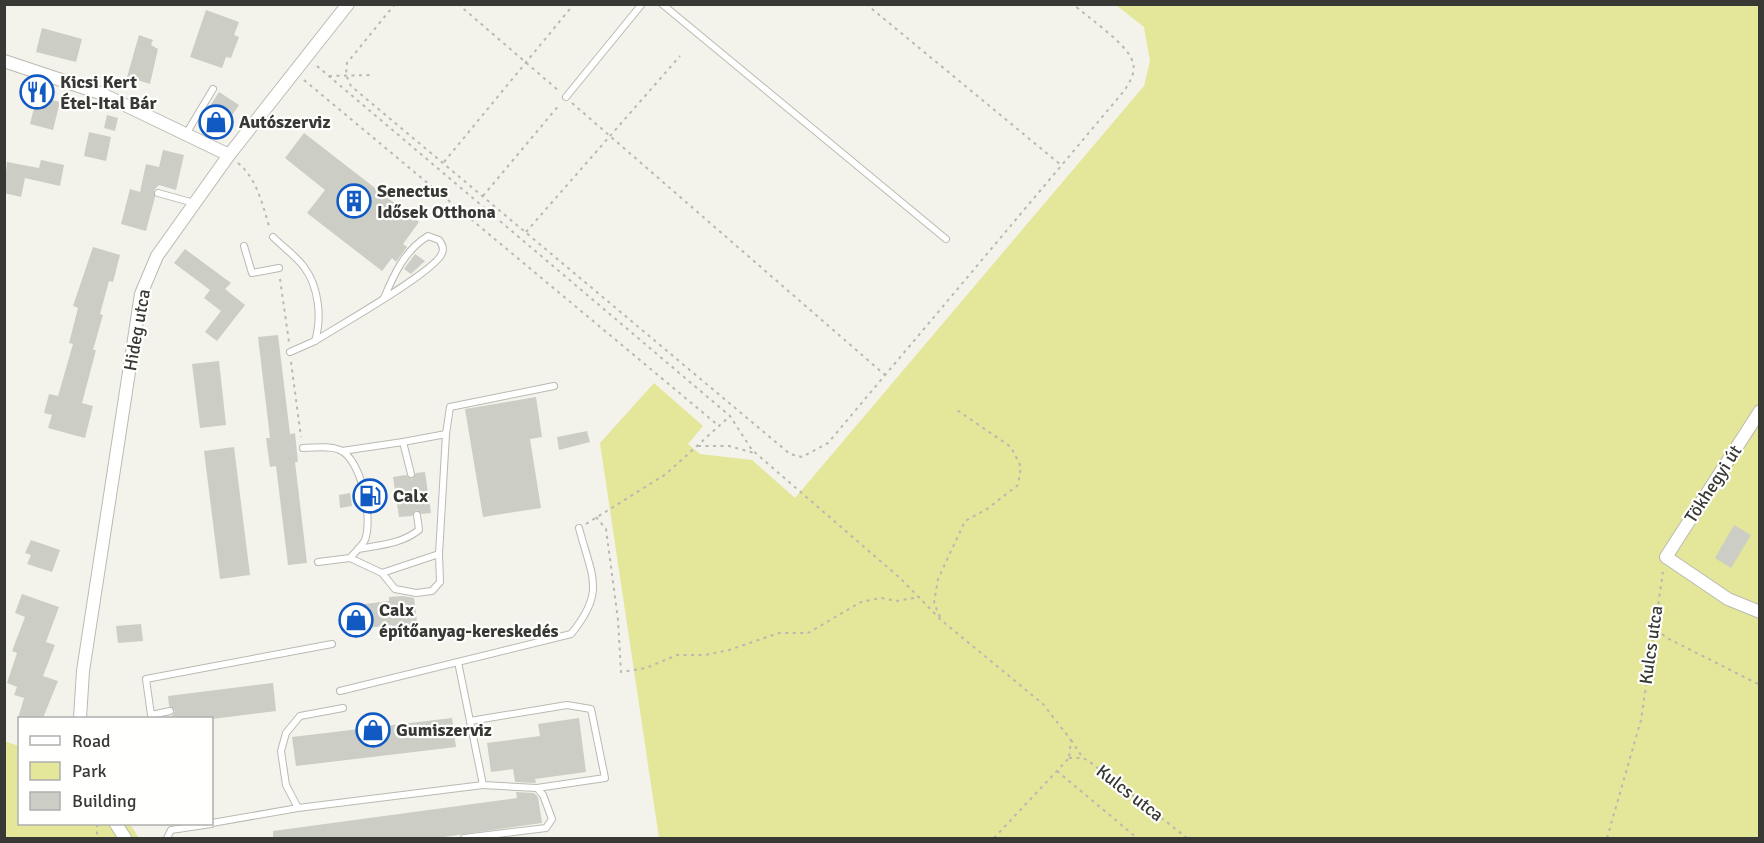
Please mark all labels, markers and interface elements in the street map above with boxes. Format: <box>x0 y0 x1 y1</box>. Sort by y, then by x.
place label: Kicsi Kert Étel-Ital Bár <box>60 71 157 114</box>
restaurant icon: Kicsi Kert Étel-Ital Bár <box>19 74 55 110</box>
shop icon: Autószerviz <box>198 104 234 140</box>
place label: Autószerviz <box>239 111 330 133</box>
place label: Senectus Idősek Otthona <box>377 180 496 223</box>
building icon: Senectus Idősek Otthona <box>336 183 372 219</box>
street label: Hideg utca <box>119 287 155 373</box>
street label: Tökhegyi út <box>1680 441 1746 527</box>
fuel station icon: Calx <box>352 478 388 514</box>
place label: Calx <box>393 485 428 507</box>
place label: Calx építőanyag-kereskedés <box>379 599 559 642</box>
shop icon: Calx építőanyag-kereskedés <box>338 602 374 638</box>
street label: Kulcs utca <box>1635 604 1667 686</box>
shop icon: Gumiszerviz <box>355 712 391 748</box>
legend <box>18 717 213 825</box>
place label: Gumiszerviz <box>396 719 492 741</box>
text: Road <box>72 730 111 752</box>
text: Park <box>72 760 107 782</box>
street label: Kulcs utca <box>1092 760 1168 826</box>
text: Building <box>72 790 136 812</box>

